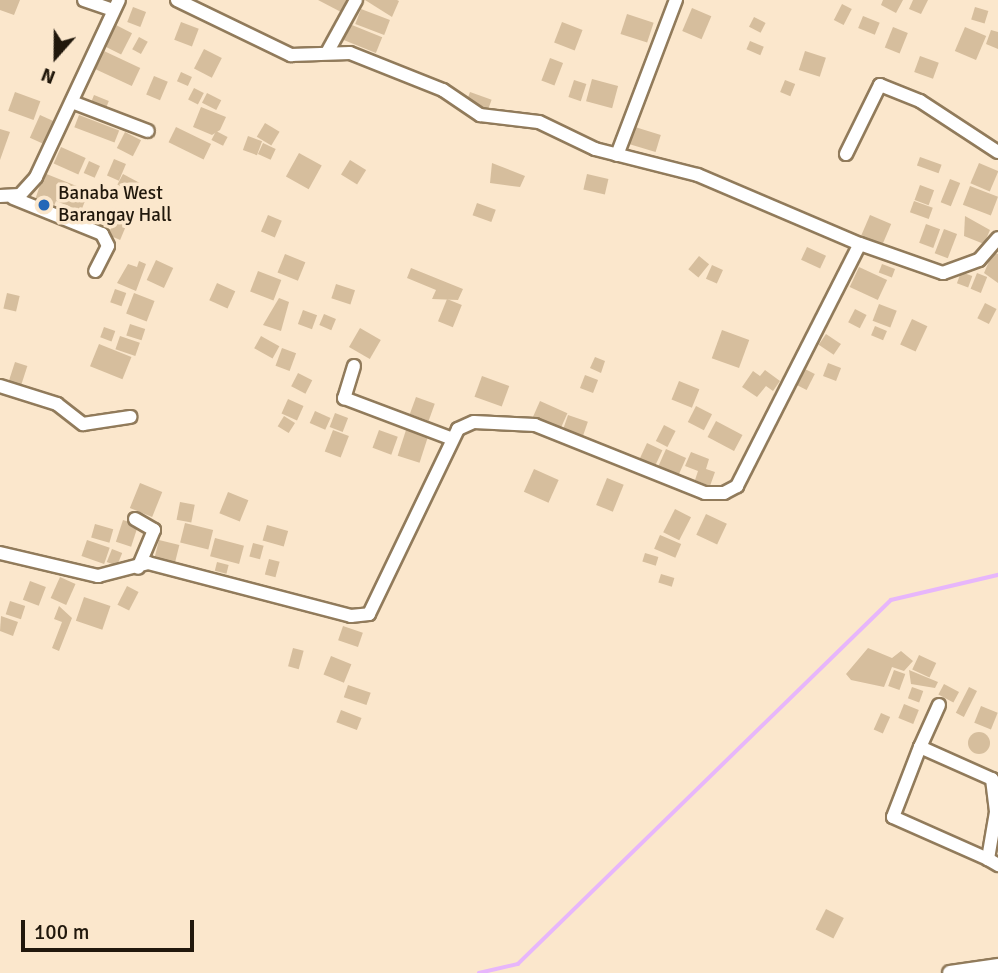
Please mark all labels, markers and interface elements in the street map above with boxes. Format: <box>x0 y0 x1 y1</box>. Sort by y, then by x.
north arrow <box>21 21 91 91</box>
text: N <box>38 62 59 89</box>
place label: Banaba West Barangay Hall <box>58 183 172 227</box>
marker: Banaba West Barangay Hall <box>36 197 52 213</box>
scale bar <box>24 906 198 950</box>
text: 100 m <box>34 919 89 945</box>

